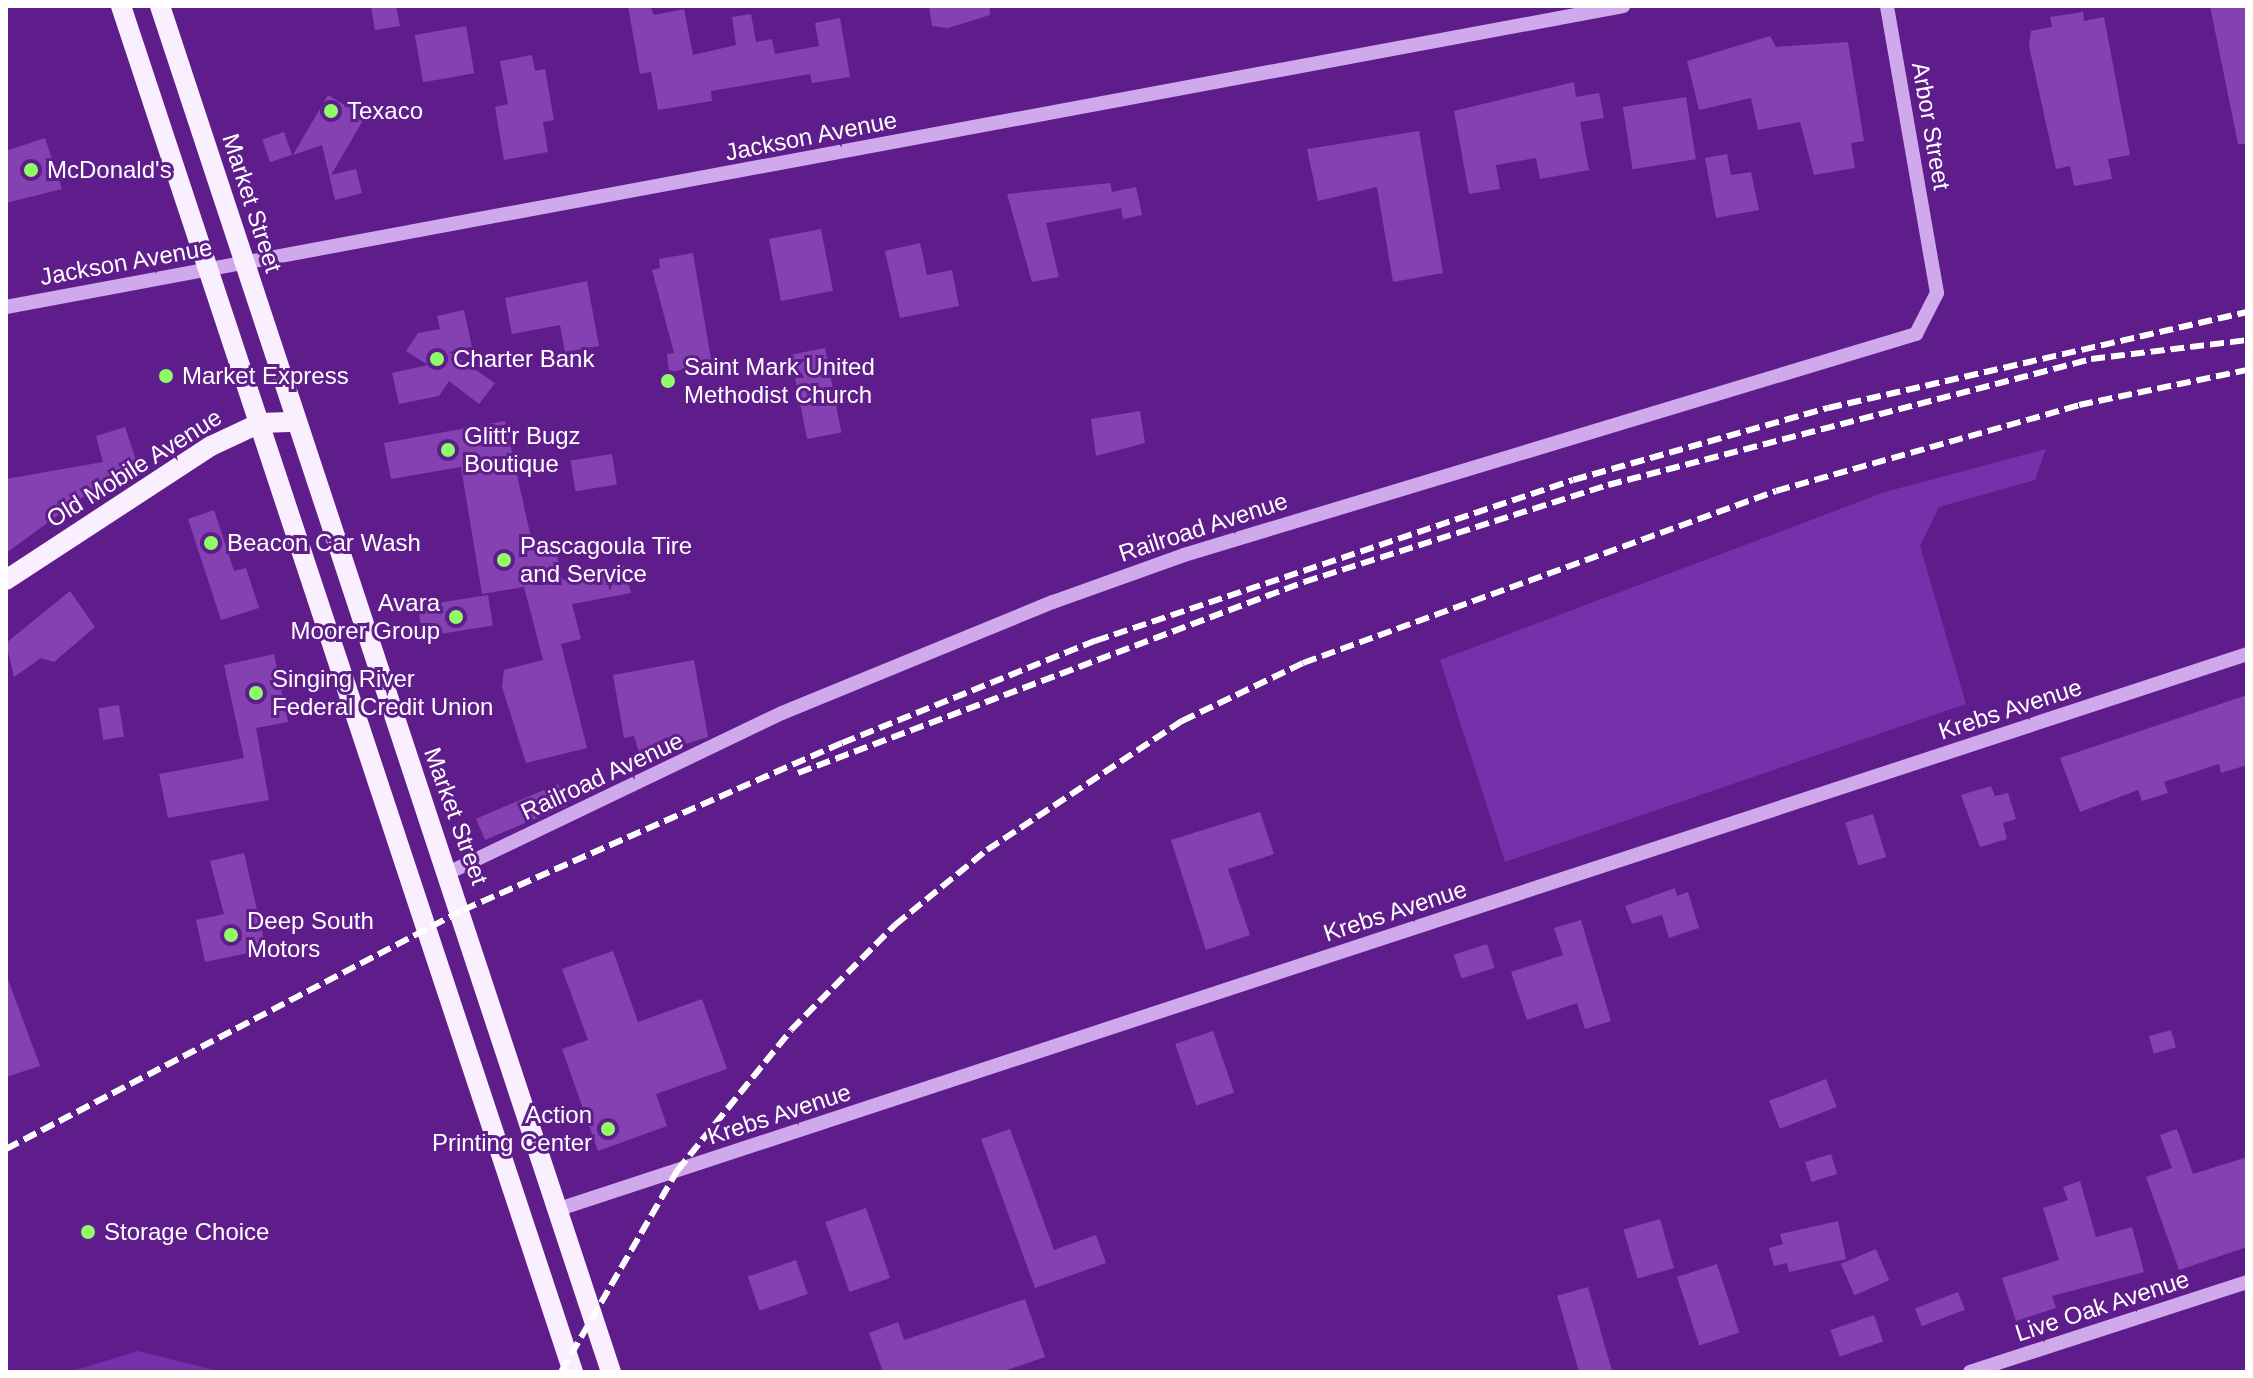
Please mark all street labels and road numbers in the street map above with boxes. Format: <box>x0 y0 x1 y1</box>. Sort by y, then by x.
street label: Arbor Street <box>1906 60 1956 192</box>
street label: Jackson Avenue <box>722 105 900 167</box>
street label: Market Street <box>216 130 288 276</box>
street label: Jackson Avenue <box>37 233 215 291</box>
street label: Old Mobile Avenue <box>41 402 227 534</box>
street label: Railroad Avenue <box>1114 486 1292 568</box>
street label: Krebs Avenue <box>1934 672 2086 746</box>
street label: Railroad Avenue <box>516 726 688 826</box>
street label: Market Street <box>418 743 494 889</box>
street label: Krebs Avenue <box>1319 874 1471 948</box>
street label: Krebs Avenue <box>703 1077 855 1151</box>
street label: Live Oak Avenue <box>2011 1264 2193 1348</box>

